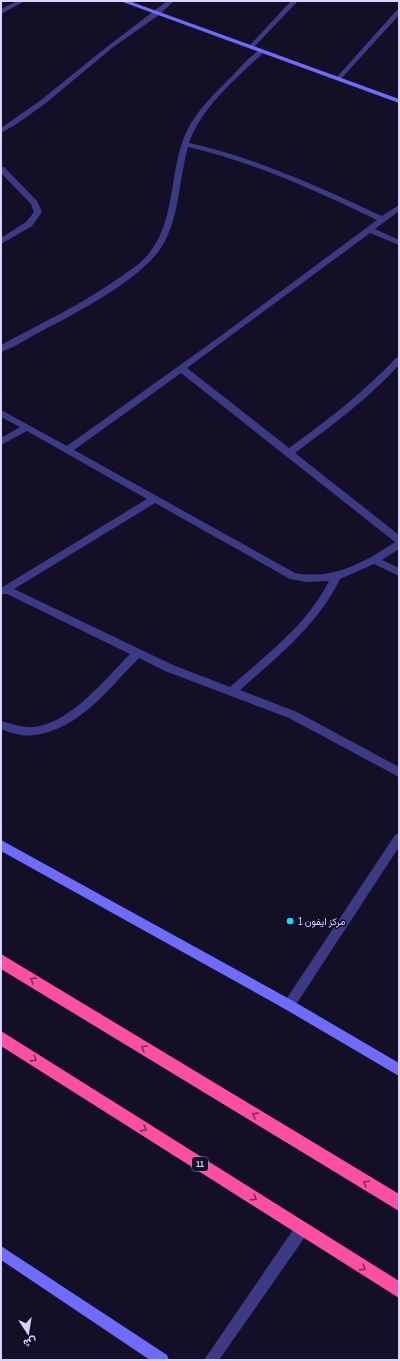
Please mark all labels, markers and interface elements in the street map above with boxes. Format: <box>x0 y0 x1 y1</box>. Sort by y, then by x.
place label: مركز ايفون 1 <box>298 915 345 928</box>
marker: مركز ايفون 1 <box>285 916 295 926</box>
one-way arrow <box>30 978 37 985</box>
one-way arrow <box>141 1045 148 1052</box>
one-way arrow <box>30 1054 37 1062</box>
one-way arrow <box>252 1113 259 1120</box>
one-way arrow <box>140 1124 147 1131</box>
road number: 11 <box>192 1157 208 1171</box>
one-way arrow <box>363 1180 370 1188</box>
one-way arrow <box>249 1193 256 1200</box>
one-way arrow <box>359 1263 366 1270</box>
north arrow <box>8 1313 48 1353</box>
text: ش <box>22 1335 38 1351</box>

